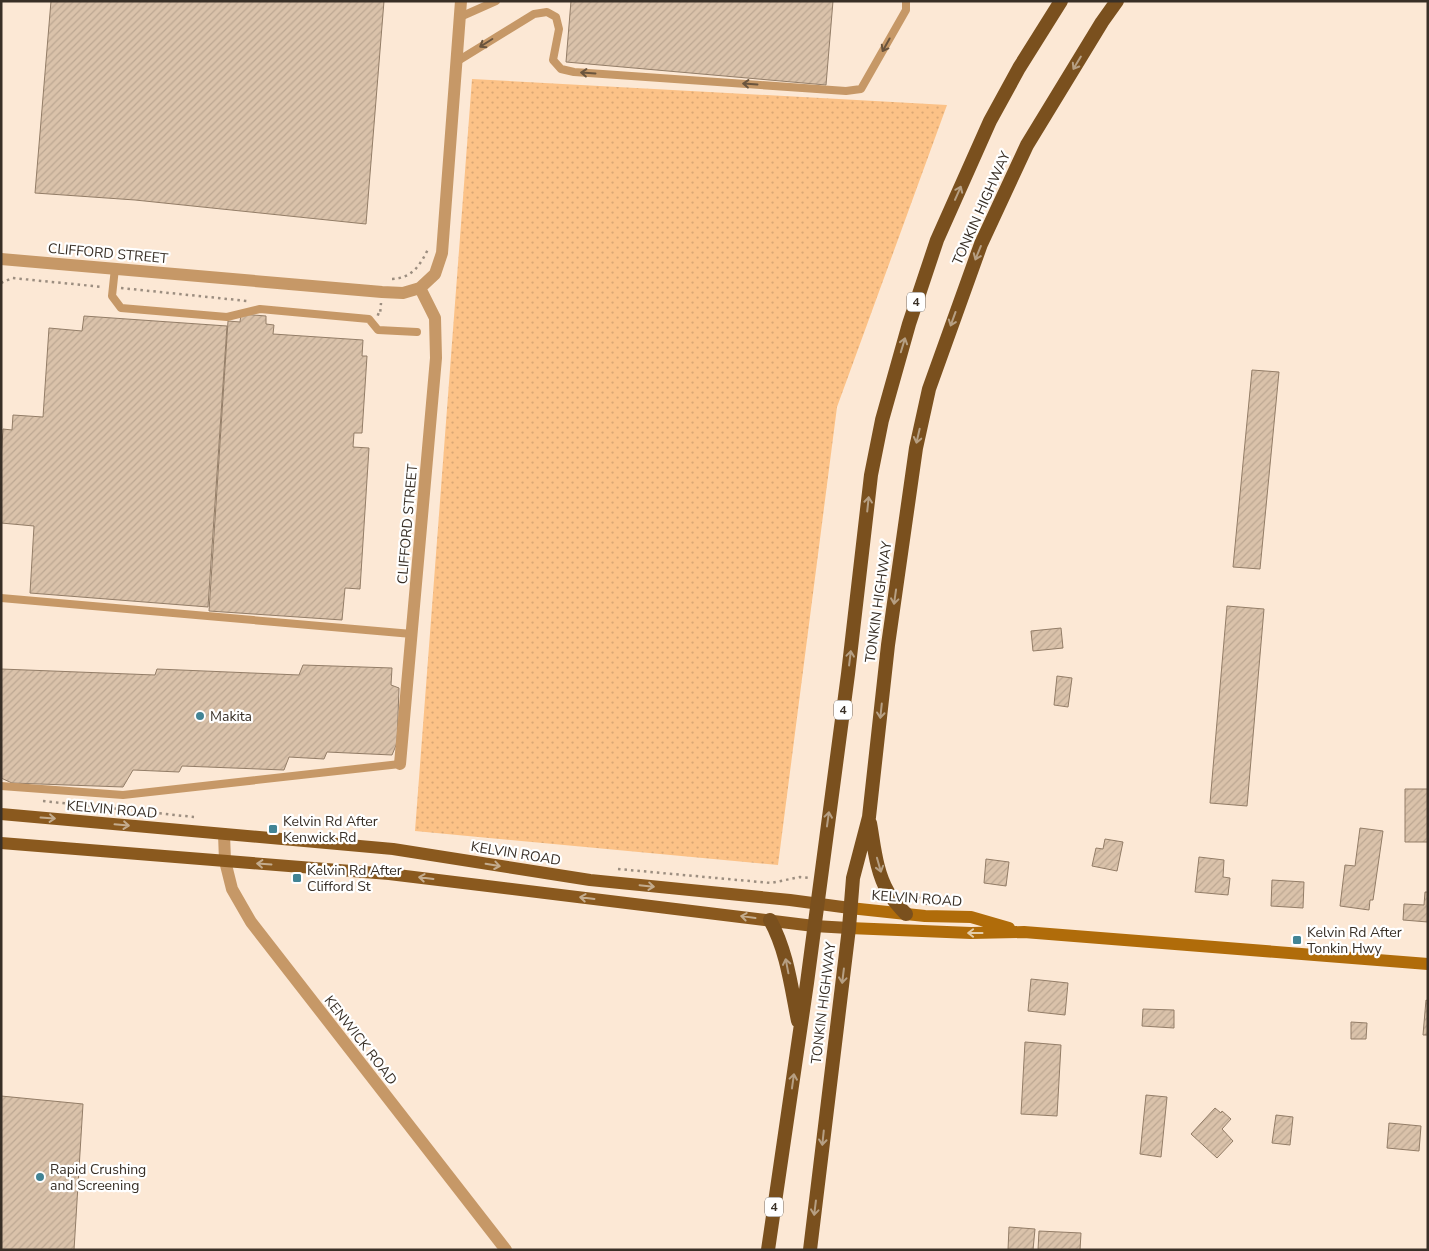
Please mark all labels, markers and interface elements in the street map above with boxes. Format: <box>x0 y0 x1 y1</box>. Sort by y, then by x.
one-way arrow <box>881 37 891 52</box>
one-way arrow <box>479 38 493 49</box>
one-way arrow <box>1071 56 1081 70</box>
one-way arrow <box>580 68 596 77</box>
one-way arrow <box>742 79 758 89</box>
street label: TONKIN HIGHWAY <box>948 148 1015 268</box>
one-way arrow <box>954 186 964 201</box>
street label: CLIFFORD STREET <box>47 239 169 268</box>
one-way arrow <box>973 245 982 260</box>
road number: 4 <box>907 292 925 312</box>
one-way arrow <box>948 311 957 326</box>
one-way arrow <box>898 338 908 354</box>
one-way arrow <box>913 428 922 444</box>
street label: CLIFFORD STREET <box>393 463 422 585</box>
one-way arrow <box>863 496 873 512</box>
street label: TONKIN HIGHWAY <box>861 539 897 664</box>
one-way arrow <box>889 589 899 605</box>
one-way arrow <box>845 651 855 667</box>
road number: 4 <box>834 700 852 720</box>
one-way arrow <box>876 703 886 719</box>
place label: Makita <box>210 707 252 726</box>
marker: Makita <box>194 710 206 722</box>
street label: KELVIN ROAD <box>66 796 158 823</box>
place label: Kelvin Rd After Kenwick Rd <box>283 812 378 847</box>
one-way arrow <box>824 812 834 828</box>
one-way arrow <box>39 814 55 823</box>
one-way arrow <box>114 820 130 830</box>
marker: Kelvin Rd After Kenwick Rd <box>267 823 279 835</box>
street label: KELVIN ROAD <box>470 837 562 870</box>
one-way arrow <box>874 857 884 873</box>
one-way arrow <box>256 860 272 869</box>
one-way arrow <box>484 860 500 870</box>
place label: Kelvin Rd After Clifford St <box>307 861 402 896</box>
marker: Kelvin Rd After Clifford St <box>291 872 303 884</box>
one-way arrow <box>418 873 434 883</box>
one-way arrow <box>639 881 655 891</box>
street label: KELVIN ROAD <box>871 886 963 911</box>
one-way arrow <box>579 893 595 903</box>
one-way arrow <box>741 912 757 922</box>
place label: Kelvin Rd After Tonkin Hwy <box>1307 923 1402 958</box>
one-way arrow <box>967 928 984 938</box>
marker: Kelvin Rd After Tonkin Hwy <box>1291 934 1303 946</box>
street label: TONKIN HIGHWAY <box>807 940 840 1065</box>
one-way arrow <box>782 959 791 975</box>
one-way arrow <box>838 968 848 984</box>
street label: KENWICK ROAD <box>320 992 401 1089</box>
one-way arrow <box>788 1073 798 1089</box>
one-way arrow <box>818 1129 828 1145</box>
place label: Rapid Crushing and Screening <box>50 1160 146 1195</box>
marker: Rapid Crushing and Screening <box>34 1171 46 1183</box>
road number: 4 <box>765 1198 783 1216</box>
one-way arrow <box>810 1199 820 1215</box>

